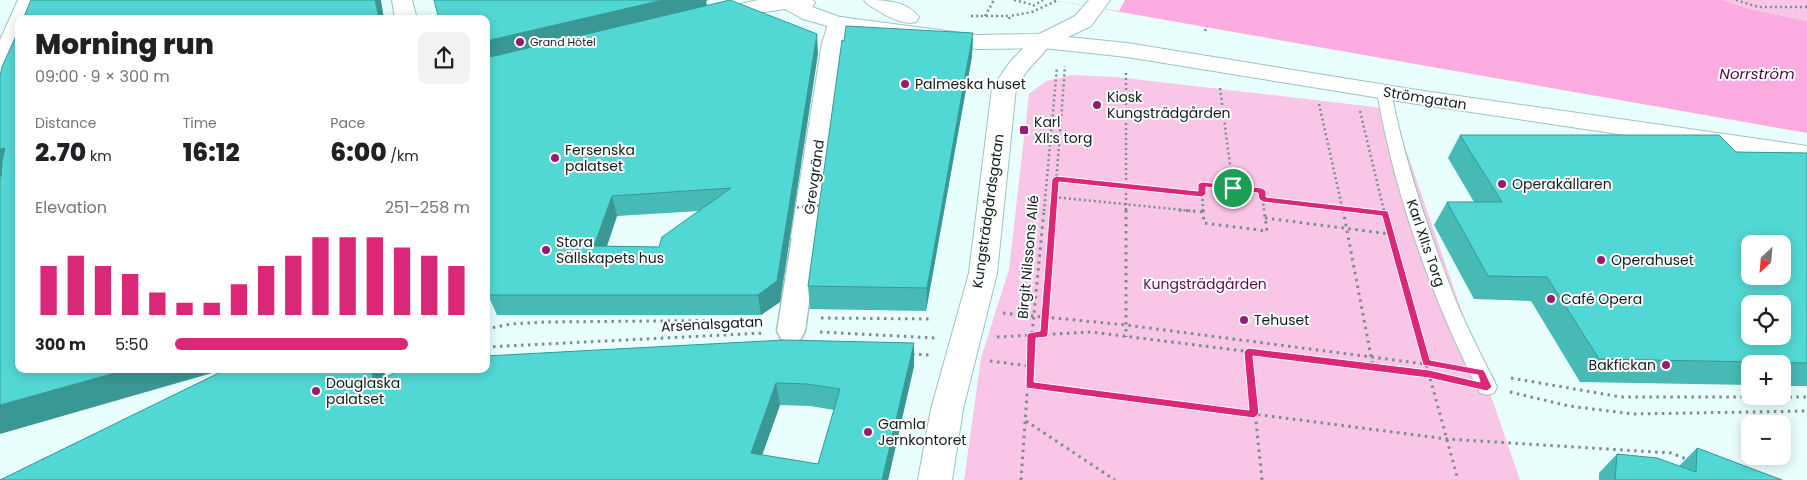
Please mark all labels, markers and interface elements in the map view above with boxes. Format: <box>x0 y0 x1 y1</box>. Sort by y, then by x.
text: Morning run <box>35 25 214 64</box>
button: share <box>418 32 470 84</box>
place label: Grand Hôtel <box>530 34 596 50</box>
marker: Grand Hôtel <box>514 36 526 48</box>
water label: Norrström <box>1719 63 1795 84</box>
text: 09:00 · 9 × 300 m <box>35 65 170 88</box>
place label: Palmeska huset <box>915 74 1026 94</box>
marker: Palmeska huset <box>899 78 911 90</box>
street label: Strömgatan <box>1382 82 1468 114</box>
place label: Kiosk Kungsträdgården <box>1107 87 1231 123</box>
marker: Kiosk Kungsträdgården <box>1091 99 1103 111</box>
place label: Karl XII:s torg <box>1034 112 1092 148</box>
text: Distance <box>35 113 96 133</box>
text: Time <box>183 113 217 133</box>
text: Pace <box>330 113 365 133</box>
marker: Karl XII:s torg <box>1018 124 1030 136</box>
street label: Kungsträdgårdsgatan <box>967 133 1009 289</box>
text: 2.70 <box>35 135 86 170</box>
text: 16:12 <box>183 135 240 170</box>
text: 6:00 <box>330 135 387 170</box>
street label: Grevgränd <box>799 138 829 216</box>
place label: Fersenska palatset <box>565 140 635 176</box>
text: km <box>86 146 112 166</box>
text: /km <box>387 146 419 166</box>
marker: Fersenska palatset <box>549 152 561 164</box>
pin <box>1212 167 1254 209</box>
icon: arrive <box>1219 174 1247 202</box>
place label: Operakällaren <box>1512 174 1612 194</box>
marker: Operakällaren <box>1496 178 1508 190</box>
street label: Birgit Nilssons Allé <box>1013 194 1043 320</box>
text: Elevation <box>35 196 107 219</box>
text: 251–258 m <box>385 196 470 219</box>
street label: Karl XII:s Torg <box>1402 197 1450 289</box>
place label: Stora Sällskapets hus <box>556 232 664 268</box>
north arrow <box>1741 235 1791 285</box>
map controls <box>1741 235 1791 465</box>
marker: Stora Sällskapets hus <box>540 244 552 256</box>
place label: Operahuset <box>1611 250 1694 270</box>
marker: Operahuset <box>1595 254 1607 266</box>
park label: Kungsträdgården <box>1143 274 1267 294</box>
place label: Café Opera <box>1561 289 1642 309</box>
marker: Café Opera <box>1545 293 1557 305</box>
button: locate <box>1741 295 1791 345</box>
place label: Tehuset <box>1254 310 1309 330</box>
street label: Arsenalsgatan <box>660 311 764 337</box>
marker: Tehuset <box>1238 314 1250 326</box>
text: 300 m <box>35 333 86 356</box>
text: 5:50 <box>115 333 149 356</box>
place label: Bakfickan <box>1589 355 1656 375</box>
button: + <box>1741 355 1791 405</box>
marker: Bakfickan <box>1660 359 1672 371</box>
place label: Douglaska palatset <box>326 373 400 409</box>
marker: Douglaska palatset <box>310 385 322 397</box>
place label: Gamla Jernkontoret <box>878 414 966 450</box>
button: − <box>1741 415 1791 465</box>
marker: Gamla Jernkontoret <box>862 426 874 438</box>

